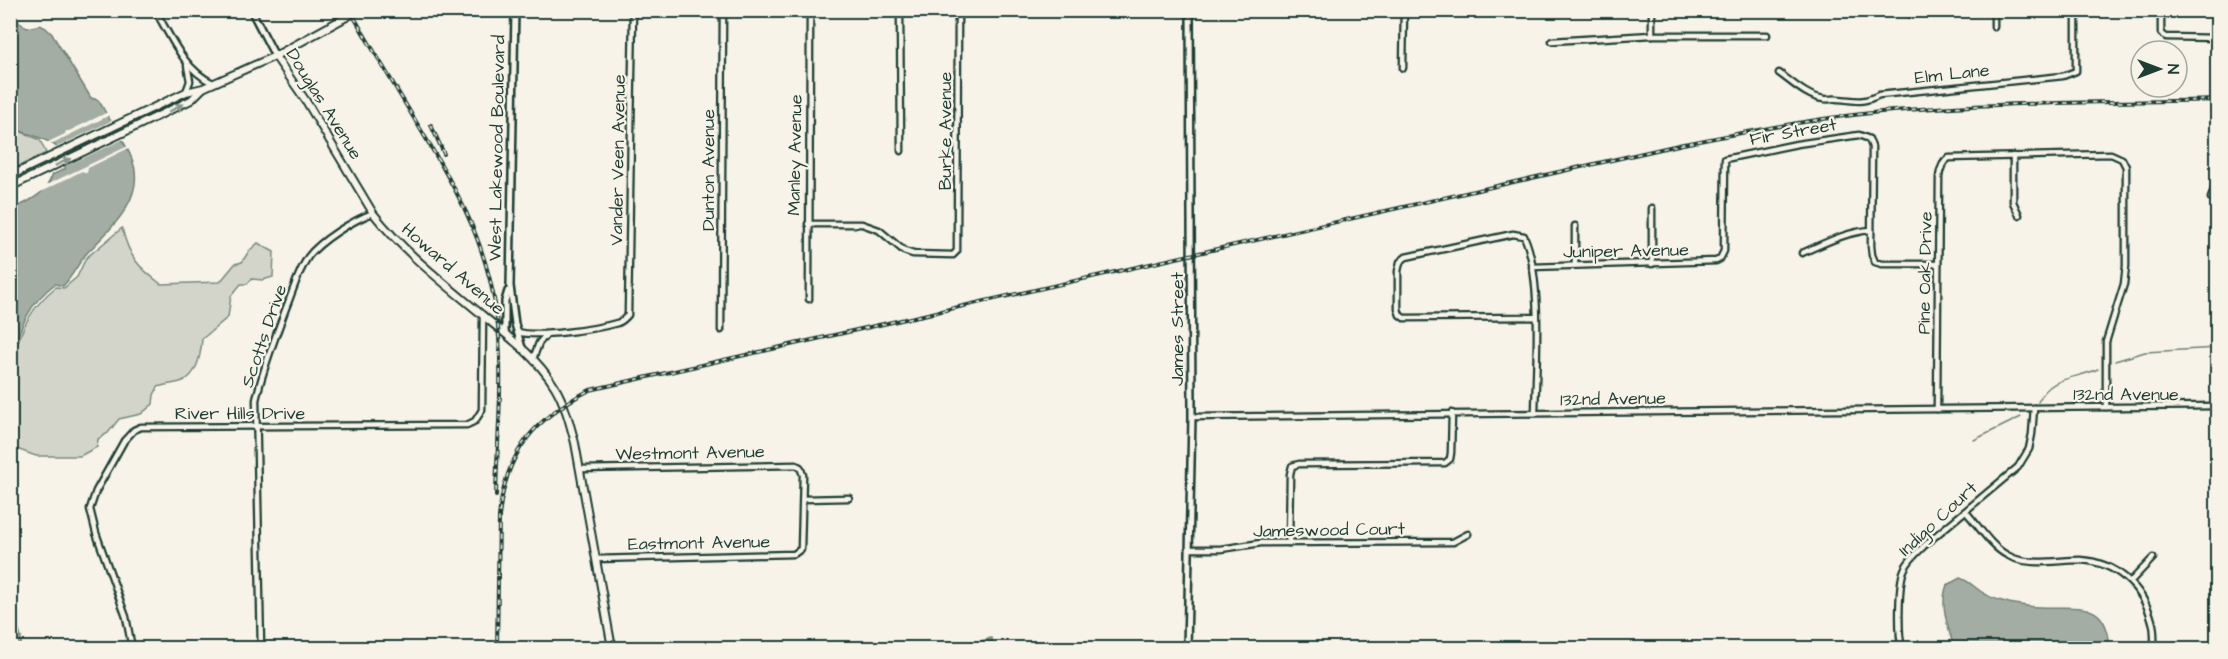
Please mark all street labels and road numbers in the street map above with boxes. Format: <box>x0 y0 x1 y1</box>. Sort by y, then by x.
street label: West Lakewood Boulevard <box>483 35 511 261</box>
street label: Douglas Avenue <box>279 44 368 165</box>
street label: Elm Lane <box>1913 58 1991 90</box>
street label: Burke Avenue <box>933 72 958 190</box>
street label: Vander Veen Avenue <box>604 74 632 246</box>
street label: Manley Avenue <box>781 94 810 216</box>
street label: Dunton Avenue <box>696 109 721 231</box>
street label: Fir Street <box>1748 112 1839 152</box>
street label: Pine Oak Drive <box>1911 211 1939 335</box>
street label: Howard Avenue <box>396 217 510 321</box>
street label: Juniper Avenue <box>1563 237 1689 265</box>
street label: James Street <box>1165 271 1190 386</box>
street label: Scotts Drive <box>235 281 293 391</box>
street label: 132nd Avenue <box>2073 382 2179 407</box>
street label: 132nd Avenue <box>1560 386 1666 412</box>
street label: River Hills Drive <box>175 401 306 426</box>
street label: Westmont Avenue <box>615 439 765 467</box>
street label: Indigo Court <box>1893 475 1984 563</box>
street label: Jameswood Court <box>1253 516 1406 544</box>
street label: Eastmont Avenue <box>628 529 771 557</box>

